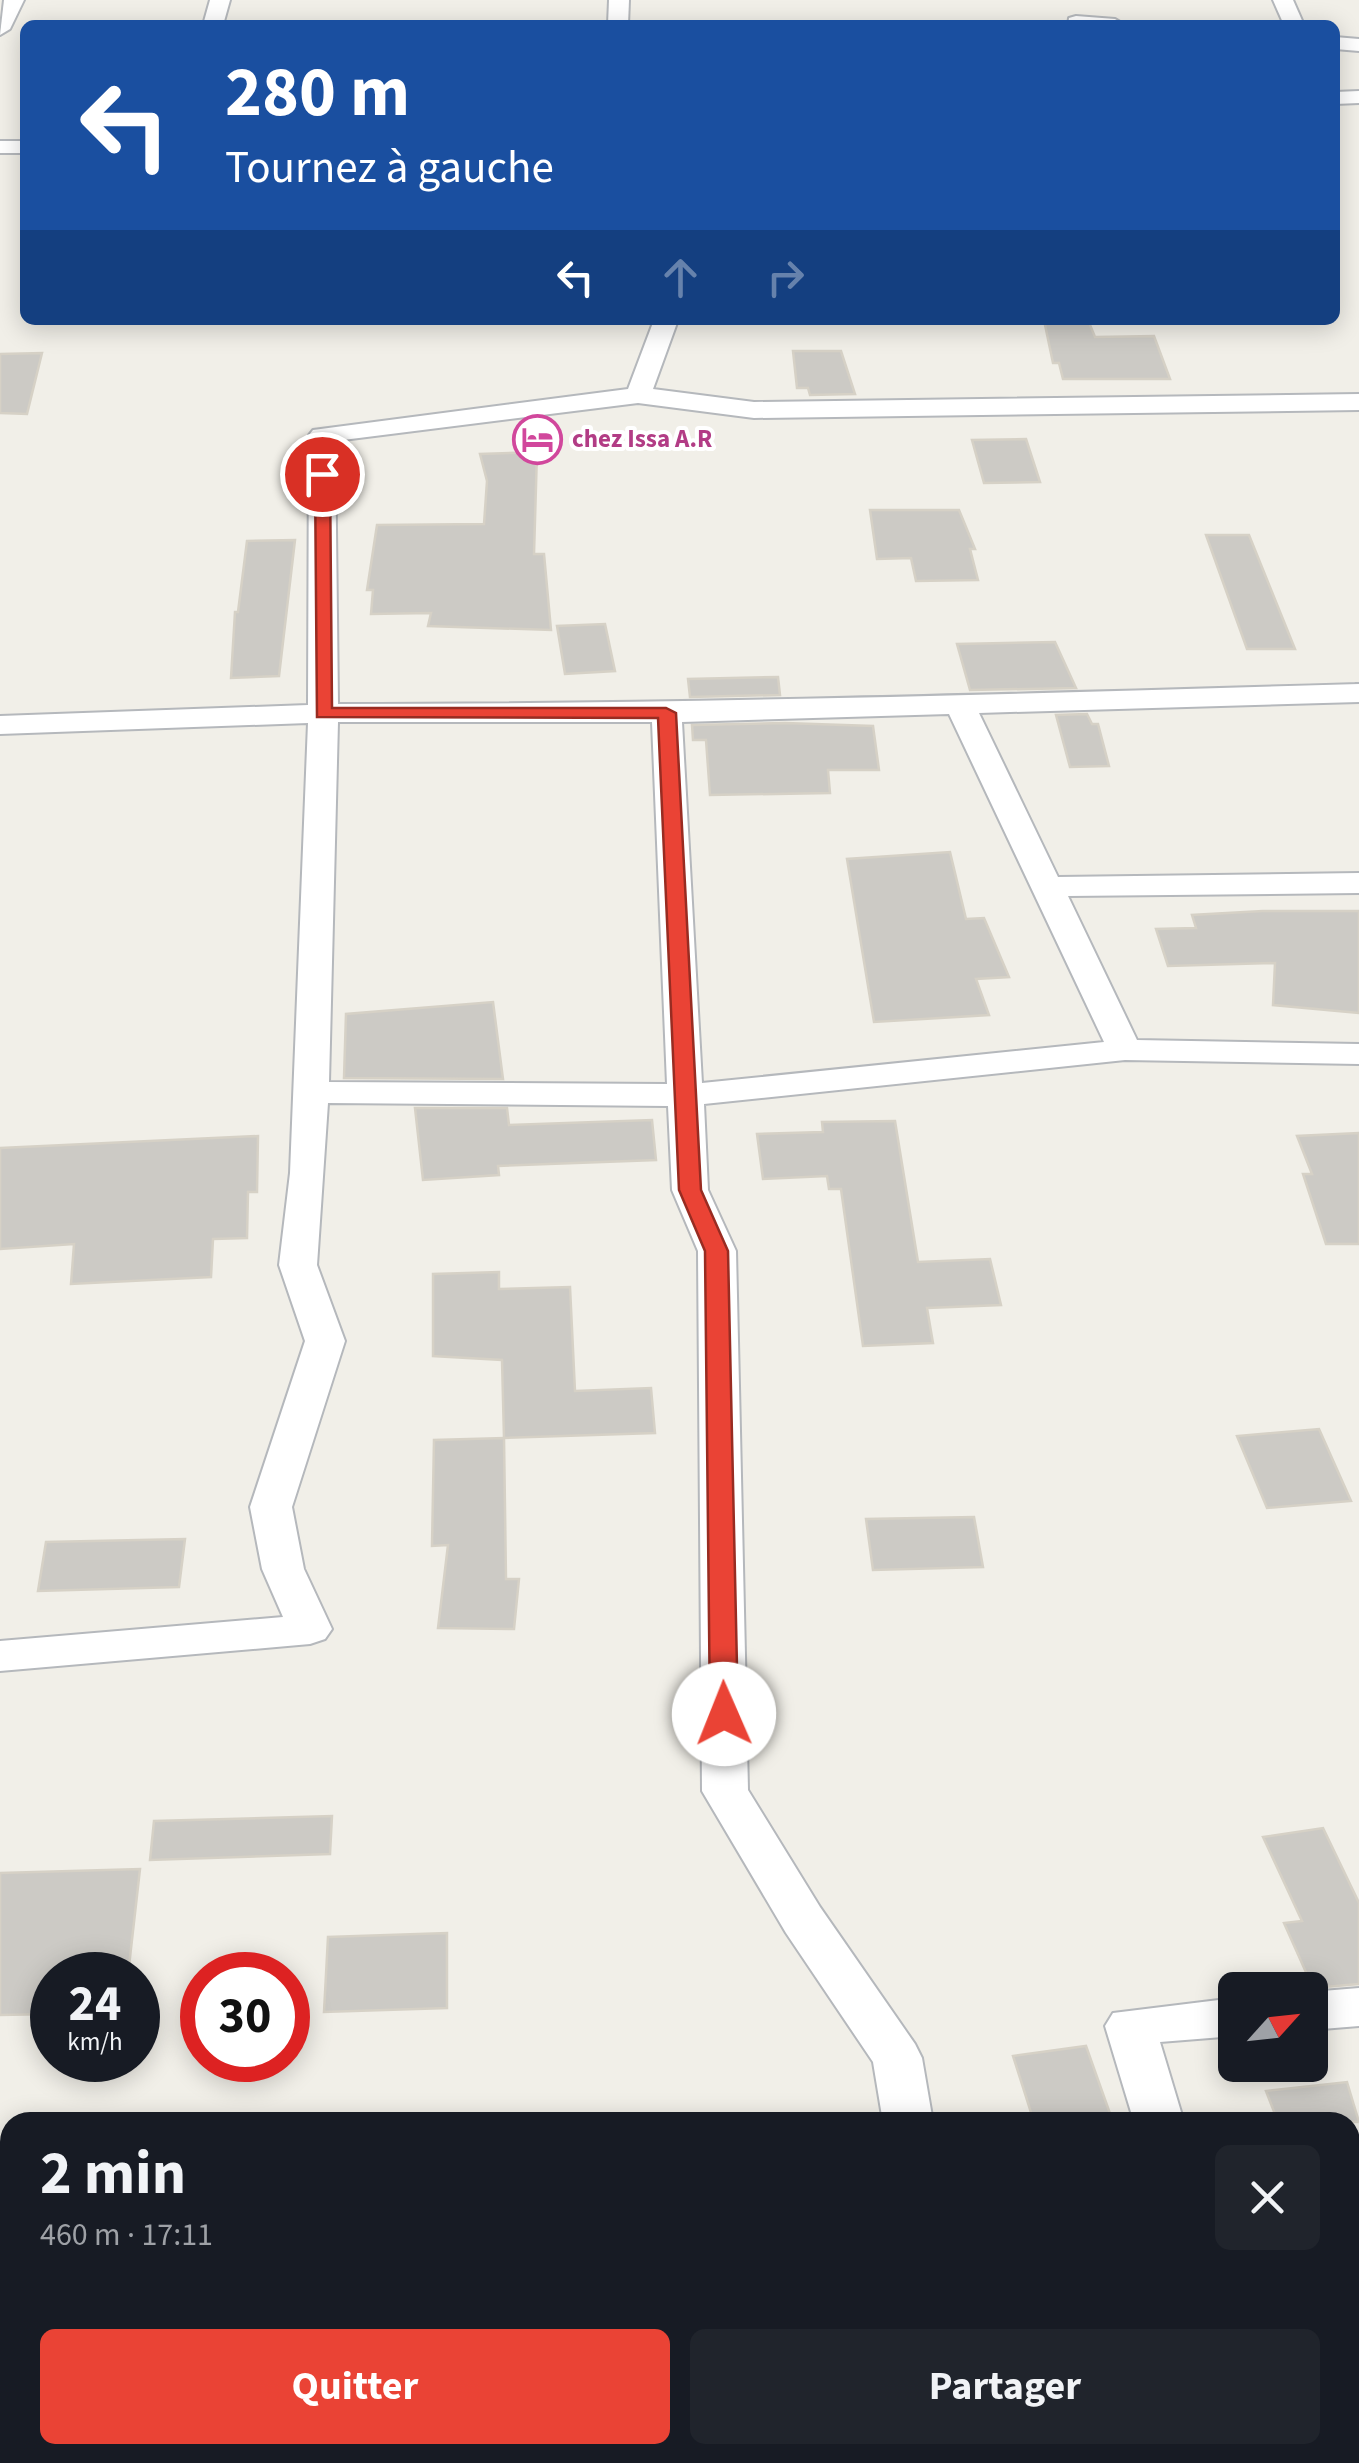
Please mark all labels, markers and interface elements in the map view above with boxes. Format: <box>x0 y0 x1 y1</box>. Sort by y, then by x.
text: 280 m <box>225 43 410 143</box>
icon: left <box>60 60 190 190</box>
text: Tournez à gauche <box>225 136 554 200</box>
icon: left <box>548 250 603 305</box>
icon: ahead <box>653 250 708 305</box>
icon: right <box>758 250 813 305</box>
hotel icon: chez Issa A.R <box>511 413 563 465</box>
place label: chez Issa A.R <box>572 421 712 457</box>
pin <box>280 432 365 517</box>
icon: arrive <box>295 447 350 502</box>
position arrow <box>672 1662 776 1766</box>
speed limit sign: 30 <box>180 1952 310 2082</box>
text: 24 <box>69 1969 121 2040</box>
north arrow <box>1218 1972 1328 2082</box>
map controls <box>1218 1972 1328 2082</box>
text: km/h <box>67 2024 123 2060</box>
text: 2 min <box>40 2132 186 2217</box>
button: close <box>1215 2145 1320 2250</box>
text: 460 m · 17:11 <box>40 2212 213 2258</box>
button: Quitter <box>40 2329 670 2444</box>
button: Partager <box>690 2329 1320 2444</box>

